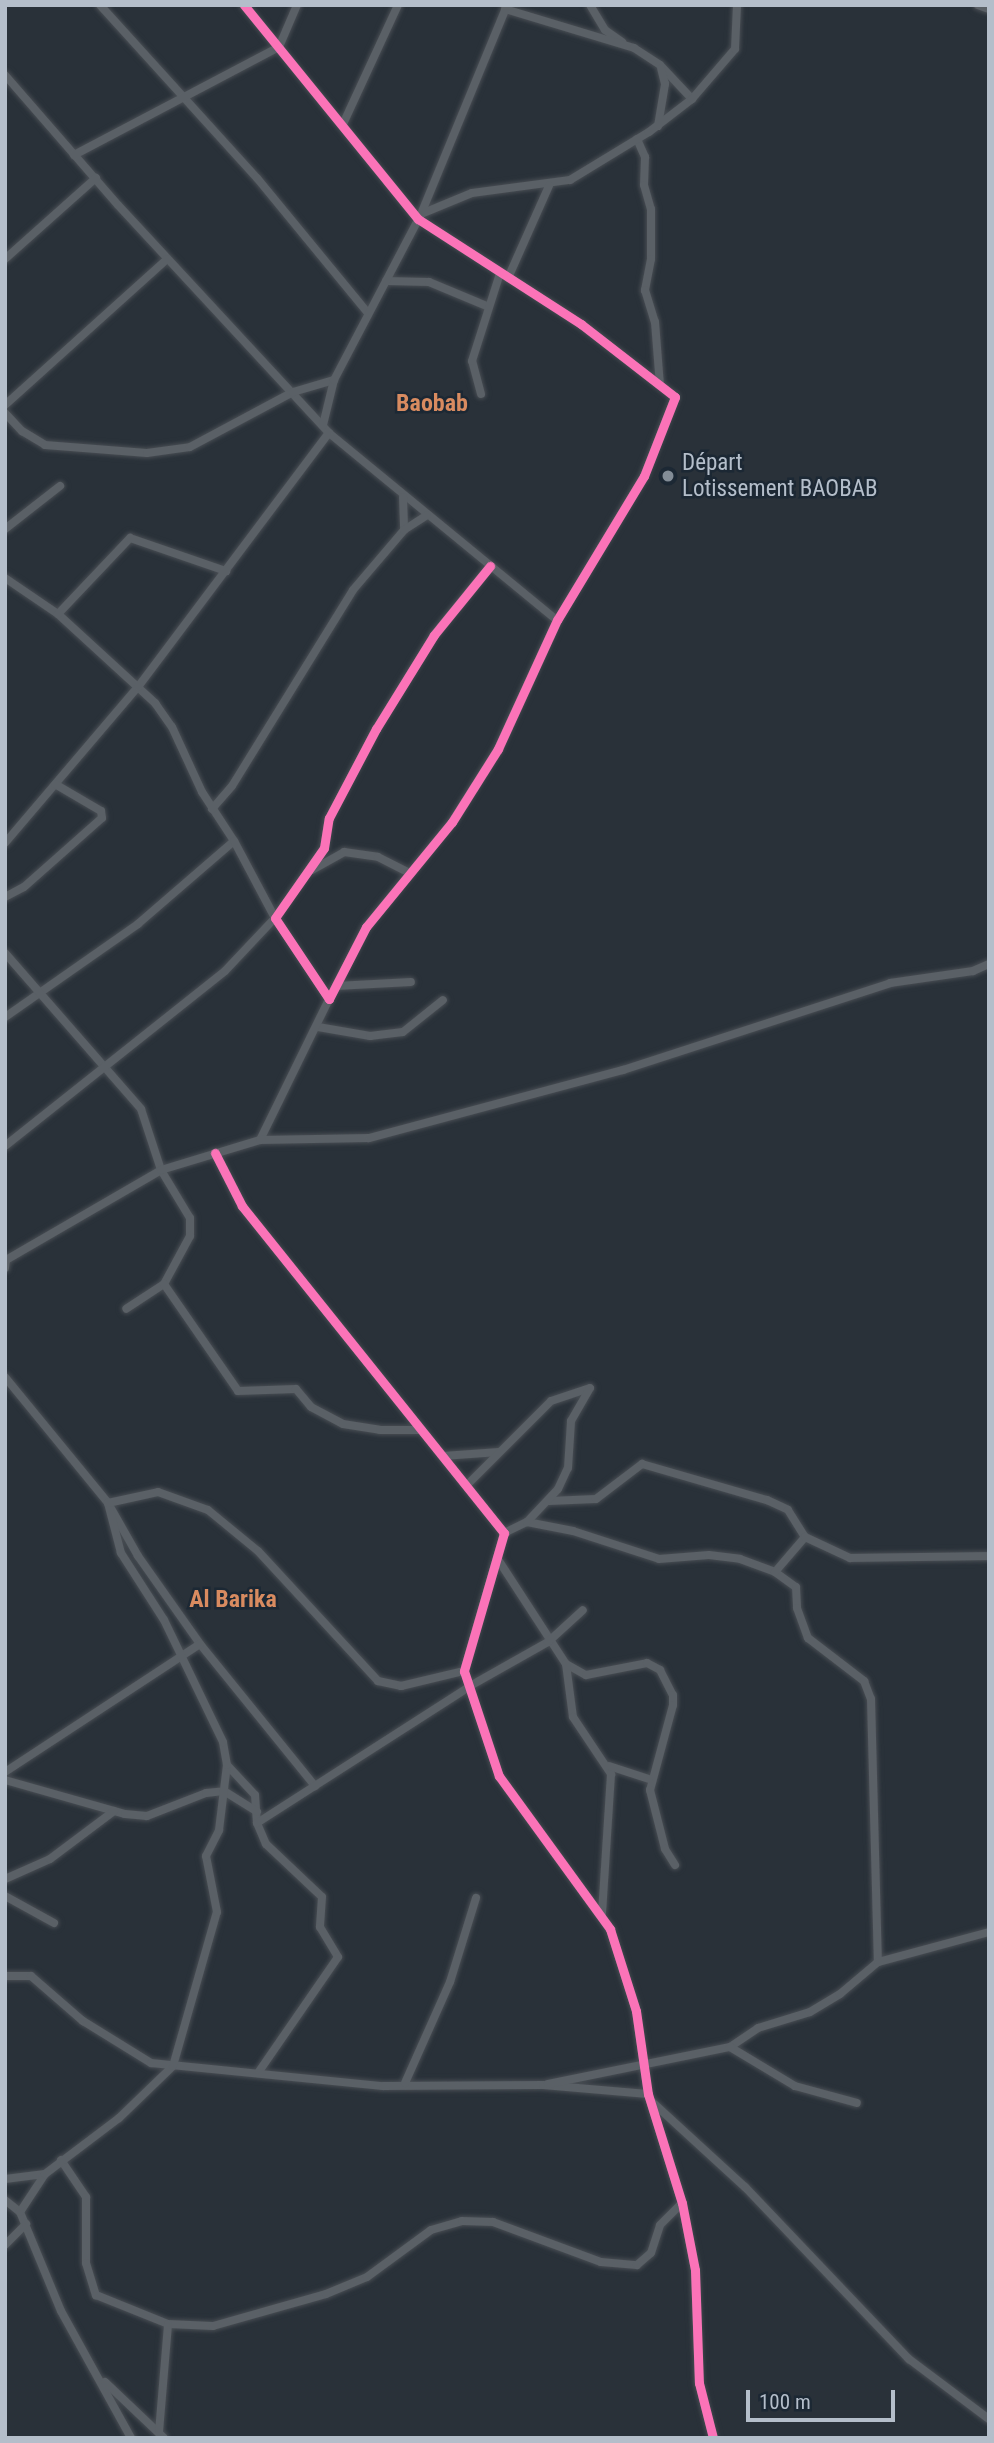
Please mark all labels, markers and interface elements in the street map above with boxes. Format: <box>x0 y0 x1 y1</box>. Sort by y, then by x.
district label: Baobab <box>396 390 468 418</box>
place label: Départ Lotissement BAOBAB <box>682 449 878 503</box>
marker: Départ Lotissement BAOBAB <box>660 468 676 484</box>
district label: Al Barika <box>189 1586 277 1614</box>
scale bar <box>749 2376 898 2420</box>
text: 100 m <box>759 2390 811 2414</box>

